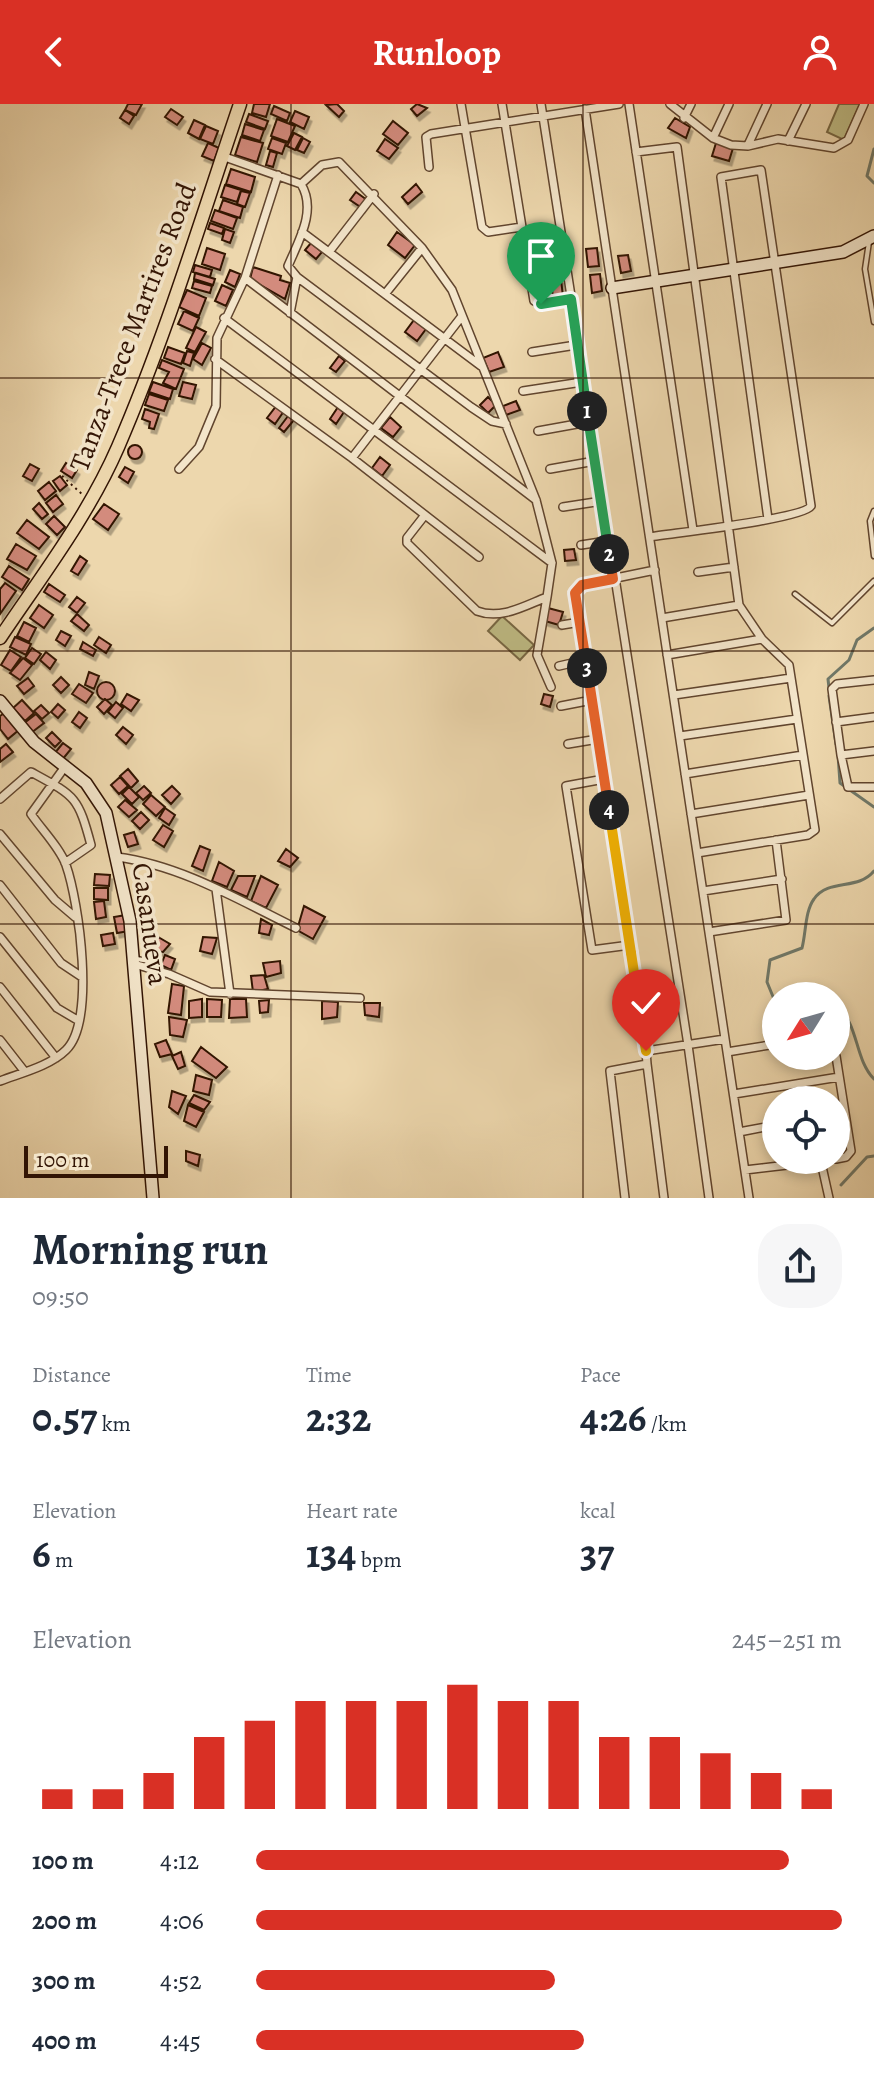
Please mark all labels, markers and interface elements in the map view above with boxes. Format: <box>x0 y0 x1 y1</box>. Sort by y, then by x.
text: Runloop <box>373 28 501 77</box>
icon: back <box>32 30 76 74</box>
icon: person <box>798 30 842 74</box>
street label: Tanza-Trece Martires Road <box>60 176 206 477</box>
pin <box>507 222 575 304</box>
icon: arrive <box>519 234 563 278</box>
pin: 1 <box>567 391 607 431</box>
text: 1 <box>583 396 591 426</box>
pin: 2 <box>589 534 629 574</box>
text: 2 <box>604 539 614 569</box>
pin: 3 <box>567 648 607 688</box>
text: 3 <box>582 653 592 683</box>
pin: 4 <box>589 790 629 830</box>
text: 4 <box>604 795 614 825</box>
street label: Casanueva <box>123 860 177 988</box>
pin <box>612 969 680 1051</box>
icon: check <box>624 981 668 1025</box>
north arrow <box>762 982 850 1070</box>
map controls <box>762 982 850 1174</box>
button: locate <box>762 1086 850 1174</box>
scale bar <box>24 1142 168 1178</box>
text: 100 m <box>36 1145 90 1175</box>
text: Morning run <box>32 1219 268 1279</box>
button: share <box>758 1224 842 1308</box>
text: 09:50 <box>32 1279 89 1314</box>
text: Distance <box>32 1360 111 1390</box>
text: Time <box>306 1360 352 1390</box>
text: Pace <box>580 1360 621 1390</box>
text: 0.57 <box>32 1390 97 1445</box>
text: 2:32 <box>306 1390 371 1445</box>
text: 4:26 <box>580 1390 646 1445</box>
text: km <box>97 1409 131 1439</box>
text: /km <box>646 1409 687 1439</box>
text: Elevation <box>32 1496 116 1526</box>
text: Heart rate <box>306 1496 398 1526</box>
text: kcal <box>580 1496 615 1526</box>
text: 6 <box>32 1526 51 1581</box>
text: 134 <box>306 1526 356 1581</box>
text: 37 <box>580 1526 614 1581</box>
text: m <box>51 1545 73 1575</box>
text: bpm <box>356 1545 402 1575</box>
text: Elevation <box>32 1622 132 1657</box>
text: 245–251 m <box>732 1622 842 1657</box>
text: 100 m <box>32 1843 94 1878</box>
text: 4:12 <box>160 1843 199 1878</box>
text: 200 m <box>32 1903 97 1938</box>
text: 4:06 <box>160 1903 204 1938</box>
text: 300 m <box>32 1963 96 1998</box>
text: 4:52 <box>160 1963 202 1998</box>
text: 400 m <box>32 2023 97 2058</box>
text: 4:45 <box>160 2023 201 2058</box>

